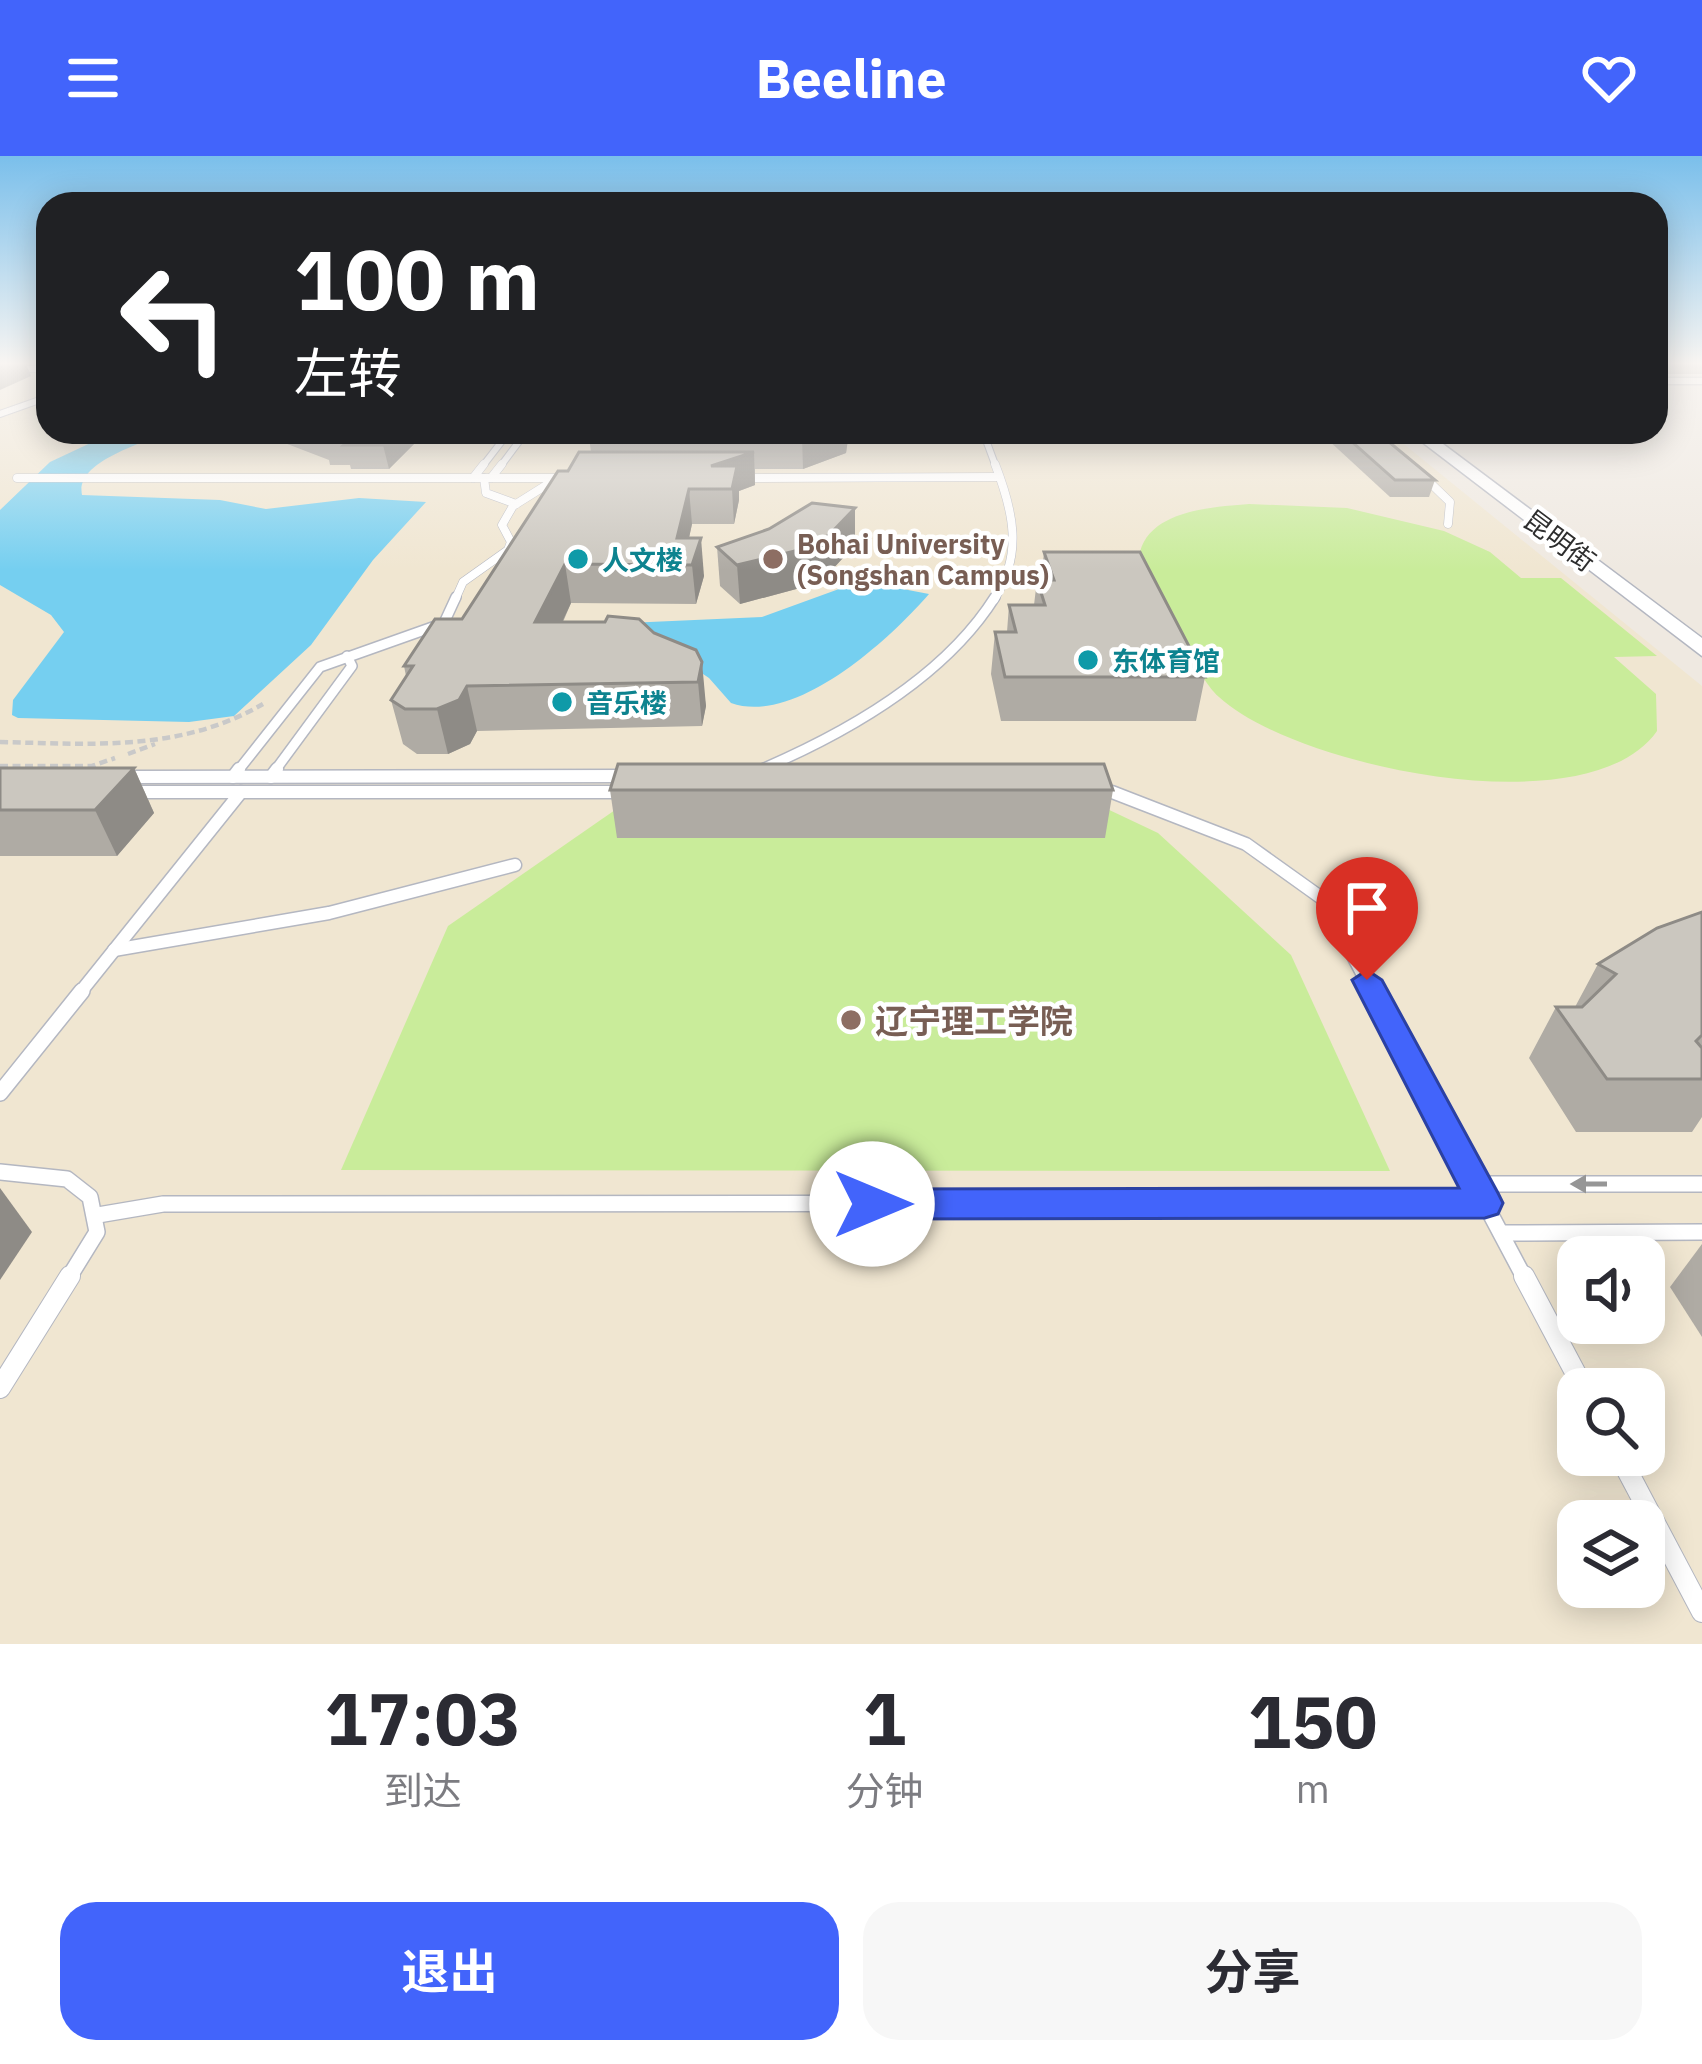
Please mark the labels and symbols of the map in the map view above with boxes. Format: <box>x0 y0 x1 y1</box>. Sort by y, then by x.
street label: 昆明街 <box>1517 502 1603 578</box>
place label: Bohai University (Songshan Campus) <box>797 526 1049 592</box>
place label: 人文楼 <box>602 542 683 577</box>
marker: 人文楼 <box>565 546 591 572</box>
marker: Bohai University (Songshan Campus) <box>760 546 786 572</box>
place label: 东体育馆 <box>1112 643 1220 678</box>
marker: 东体育馆 <box>1075 647 1101 673</box>
place label: 音乐楼 <box>586 685 667 720</box>
marker: 音乐楼 <box>549 689 575 715</box>
pin <box>1316 857 1418 980</box>
place label: 辽宁理工学院 <box>875 999 1073 1042</box>
marker: 辽宁理工学院 <box>838 1007 864 1033</box>
position arrow <box>809 1141 935 1267</box>
one-way arrow <box>1569 1174 1607 1194</box>

